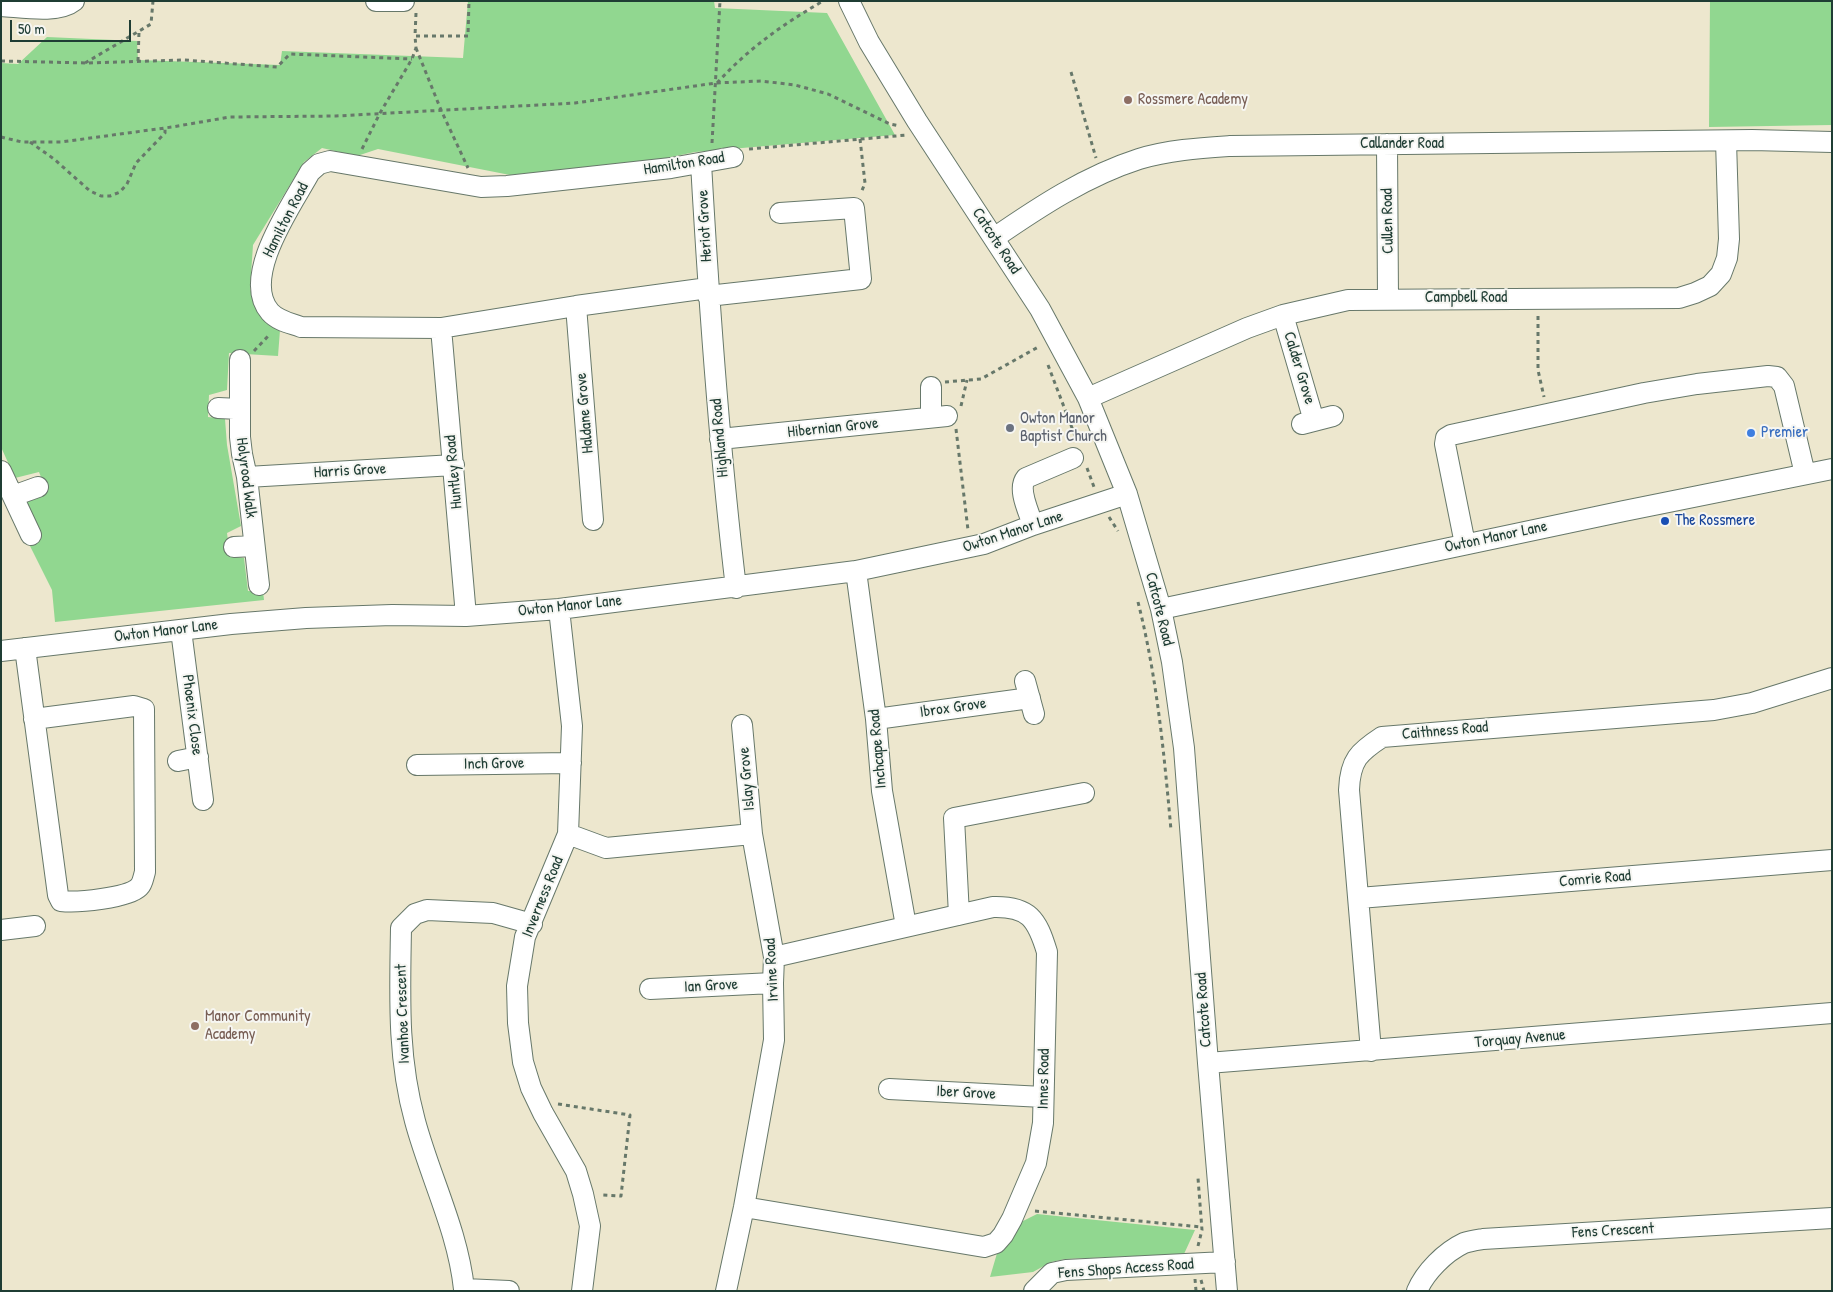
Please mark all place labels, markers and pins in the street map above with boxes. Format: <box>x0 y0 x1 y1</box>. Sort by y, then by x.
place label: Rossmere Academy <box>1138 90 1248 110</box>
marker: Rossmere Academy <box>1122 94 1134 106</box>
place label: Owton Manor Baptist Church <box>1020 409 1107 447</box>
marker: Owton Manor Baptist Church <box>1004 422 1016 434</box>
place label: Premier <box>1761 423 1808 443</box>
marker: Premier <box>1745 427 1757 439</box>
place label: The Rossmere <box>1675 511 1755 531</box>
marker: The Rossmere <box>1659 515 1671 527</box>
place label: Manor Community Academy <box>205 1007 311 1045</box>
marker: Manor Community Academy <box>189 1020 201 1032</box>

